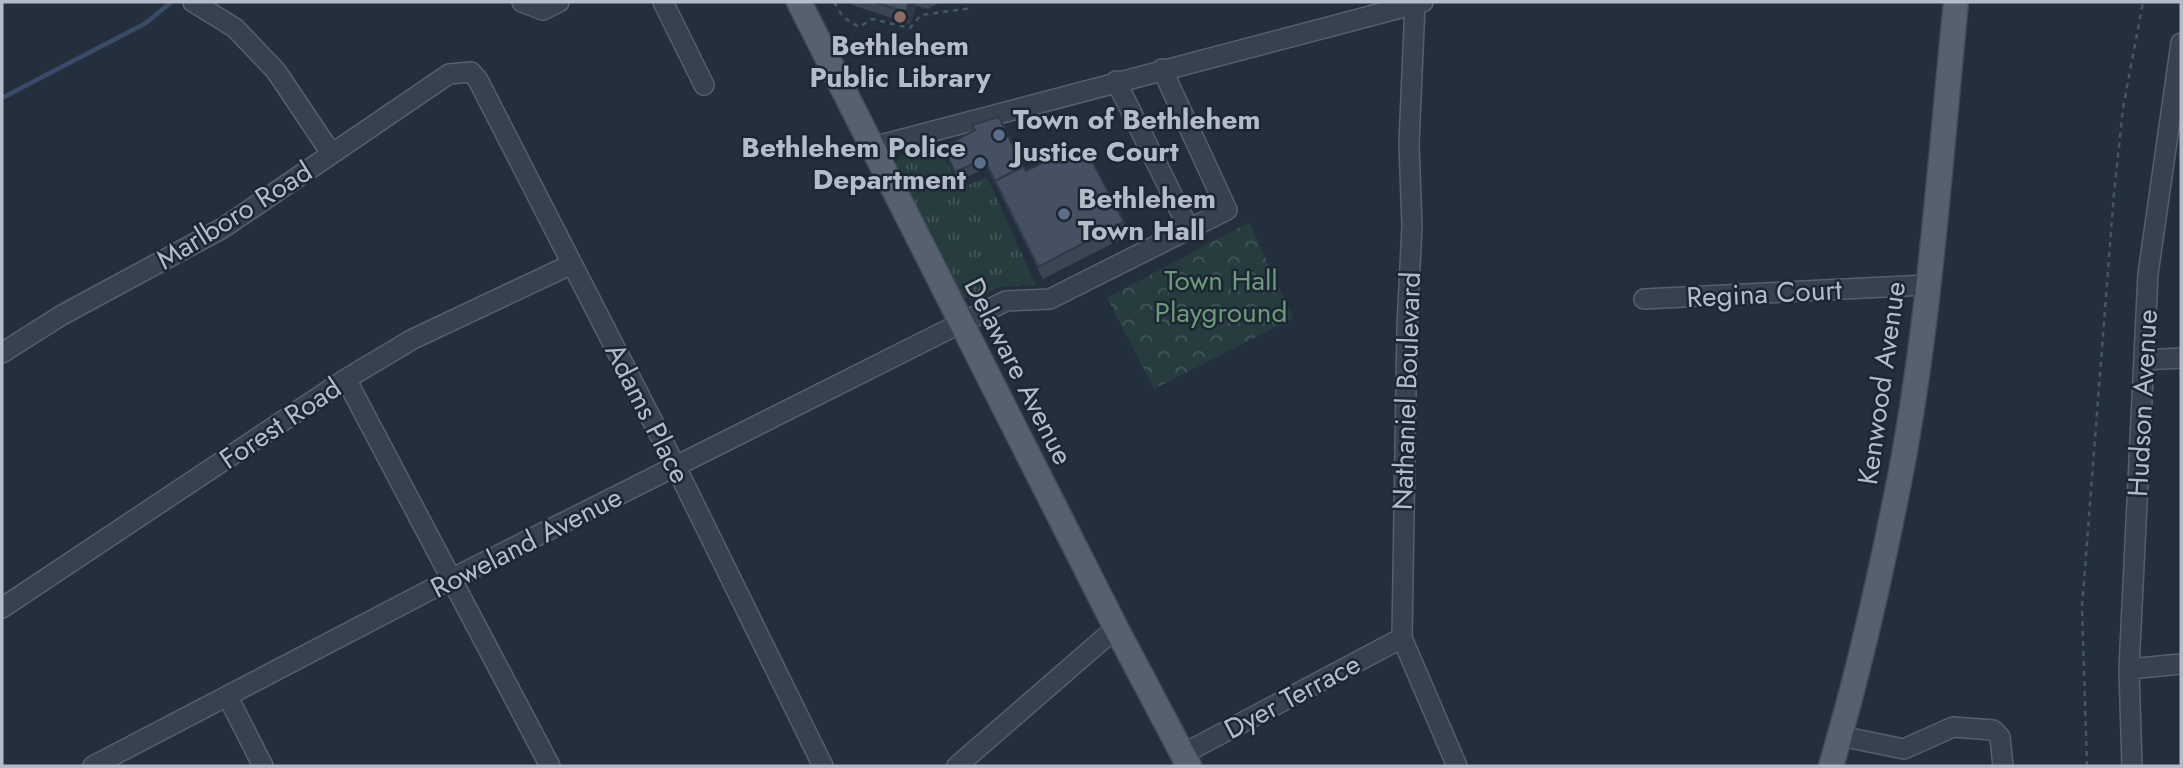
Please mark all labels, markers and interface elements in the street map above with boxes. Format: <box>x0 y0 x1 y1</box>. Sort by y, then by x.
marker: Bethlehem Public Library <box>892 9 908 25</box>
place label: Bethlehem Public Library <box>809 25 991 98</box>
place label: Town of Bethlehem Justice Court <box>1008 99 1260 172</box>
place label: Bethlehem Police Department <box>741 127 966 200</box>
marker: Town of Bethlehem Justice Court <box>991 127 1007 143</box>
street label: Marlboro Road <box>148 151 320 280</box>
marker: Bethlehem Police Department <box>972 155 988 171</box>
place label: Bethlehem Town Hall <box>1078 178 1216 251</box>
marker: Bethlehem Town Hall <box>1056 206 1072 222</box>
park label: Town Hall Playground <box>1155 260 1287 333</box>
street label: Regina Court <box>1685 269 1843 318</box>
street label: Delaware Avenue <box>954 271 1083 472</box>
street label: Nathaniel Boulevard <box>1382 271 1431 511</box>
street label: Kenwood Avenue <box>1847 279 1916 487</box>
street label: Hudson Avenue <box>2117 308 2168 498</box>
street label: Adams Place <box>595 336 700 490</box>
street label: Forest Road <box>211 368 349 479</box>
street label: Roweland Avenue <box>423 477 629 608</box>
street label: Dyer Terrace <box>1217 643 1368 749</box>

